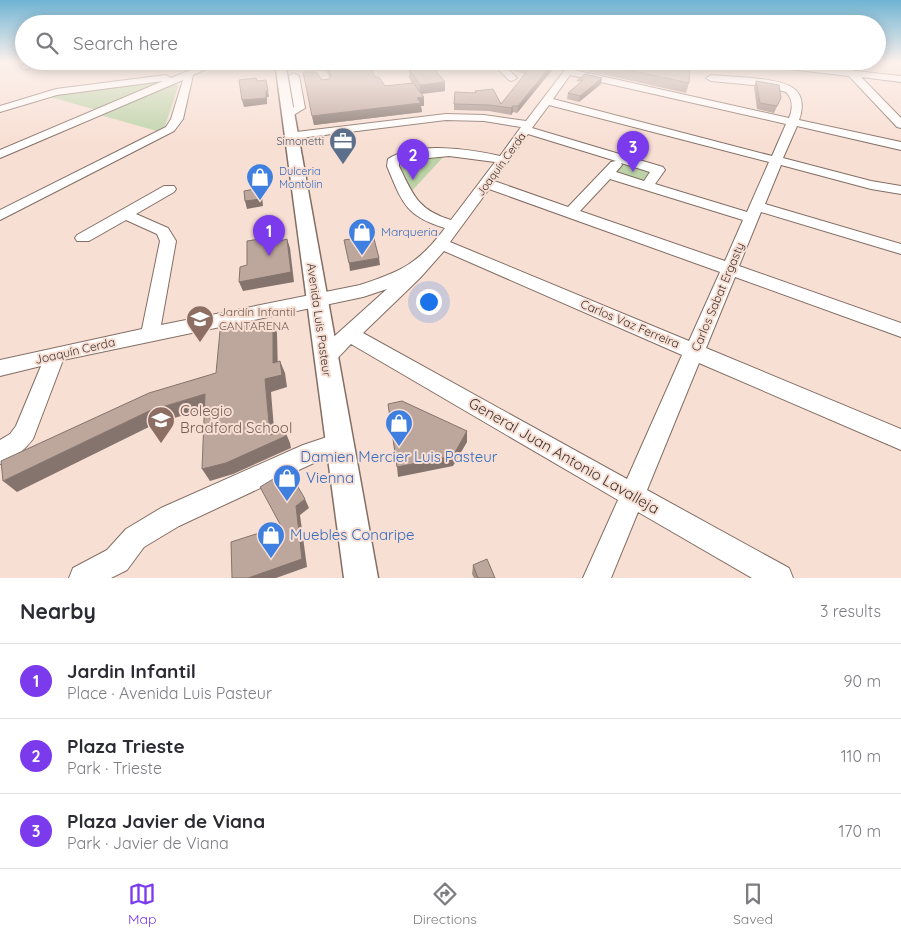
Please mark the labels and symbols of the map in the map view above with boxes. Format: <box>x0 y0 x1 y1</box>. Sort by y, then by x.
office icon: Simonetti <box>328 126 358 165</box>
street label: Joaquín Cerda <box>473 130 529 198</box>
pin: 3 <box>617 131 649 172</box>
place label: Simonetti <box>276 134 324 148</box>
pin: 2 <box>397 139 429 180</box>
shop icon: Dulceria Montolin <box>245 162 275 201</box>
place label: Dulceria Montolin <box>279 164 323 191</box>
pin: 1 <box>253 215 285 256</box>
shop icon: Marqueria <box>347 217 377 256</box>
place label: Marqueria <box>381 224 438 239</box>
street label: Carlos Sabat Ergasty <box>688 240 747 354</box>
street label: Avenida Luis Pasteur <box>304 262 335 378</box>
your location <box>416 289 442 315</box>
street label: Carlos Vaz Ferreira <box>578 296 682 351</box>
school or university icon: Jardín Infantil CANTARENA <box>185 304 215 343</box>
place label: Jardín Infantil CANTARENA <box>219 304 295 333</box>
street label: Joaquín Cerda <box>33 334 116 367</box>
street label: General Juan Antonio Lavalleja <box>466 393 663 518</box>
place label: Colegio Bradford School <box>180 401 292 437</box>
school or university icon: Colegio Bradford School <box>146 405 176 444</box>
shop icon: Damien Mercier Luis Pasteur <box>384 408 414 447</box>
place label: Damien Mercier Luis Pasteur <box>300 447 498 466</box>
shop icon: Vienna <box>272 463 302 502</box>
place label: Vienna <box>306 468 354 487</box>
shop icon: Muebles Conaripe <box>256 520 286 559</box>
place label: Muebles Conaripe <box>290 525 415 544</box>

